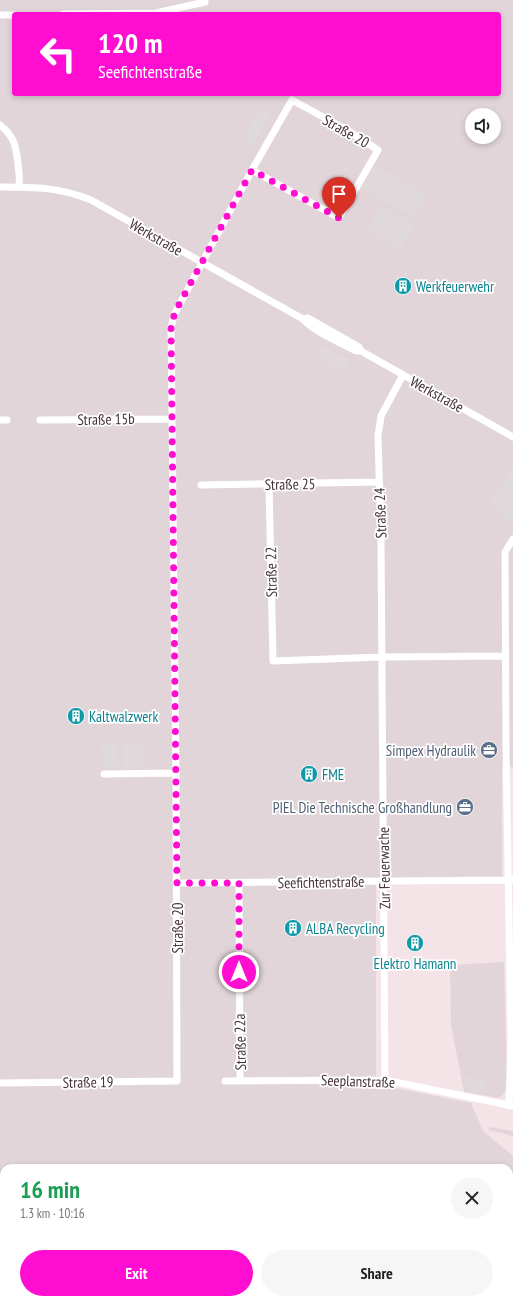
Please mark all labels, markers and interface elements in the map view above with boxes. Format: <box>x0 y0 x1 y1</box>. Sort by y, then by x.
text: 120 m <box>98 24 162 61</box>
icon: left <box>32 28 84 80</box>
text: Seefichtenstraße <box>98 60 202 83</box>
map controls <box>465 108 501 144</box>
button: sound <box>465 108 501 144</box>
street label: Straße 20 <box>319 110 373 152</box>
pin <box>322 177 356 218</box>
icon: arrive <box>328 183 350 205</box>
street label: Werkstraße <box>126 214 186 260</box>
building icon: Werkfeuerwehr <box>393 276 413 296</box>
place label: Werkfeuerwehr <box>416 277 495 296</box>
street label: Werkstraße <box>407 372 467 416</box>
street label: Straße 15b <box>77 409 135 429</box>
street label: Straße 25 <box>264 474 316 494</box>
street label: Straße 24 <box>370 487 390 539</box>
street label: Straße 22 <box>261 546 281 598</box>
building icon: Kaltwalzwerk <box>66 706 86 726</box>
place label: Kaltwalzwerk <box>89 707 158 726</box>
office icon: Simpex Hydraulik <box>479 740 499 760</box>
place label: Simpex Hydraulik <box>386 741 476 760</box>
building icon: FME <box>299 764 319 784</box>
place label: FME <box>322 765 344 784</box>
office icon: PIEL Die Technische Großhandlung <box>455 797 475 817</box>
place label: PIEL Die Technische Großhandlung <box>273 798 452 817</box>
street label: Zur Feuerwache <box>374 827 394 909</box>
street label: Seefichtenstraße <box>277 872 365 892</box>
street label: Straße 20 <box>168 902 187 953</box>
building icon: ALBA Recycling <box>283 918 303 938</box>
place label: ALBA Recycling <box>306 919 385 938</box>
building icon: Elektro Hamann <box>405 933 425 953</box>
position arrow <box>218 951 260 993</box>
place label: Elektro Hamann <box>374 954 456 973</box>
street label: Straße 22a <box>230 1013 250 1071</box>
street label: Seeplanstraße <box>321 1070 395 1092</box>
street label: Straße 19 <box>62 1072 114 1092</box>
text: 16 min <box>20 1174 80 1205</box>
button: close <box>451 1177 493 1219</box>
text: 1.3 km · 10:16 <box>20 1205 85 1222</box>
button: Exit <box>20 1250 253 1296</box>
button: Share <box>261 1250 493 1296</box>

